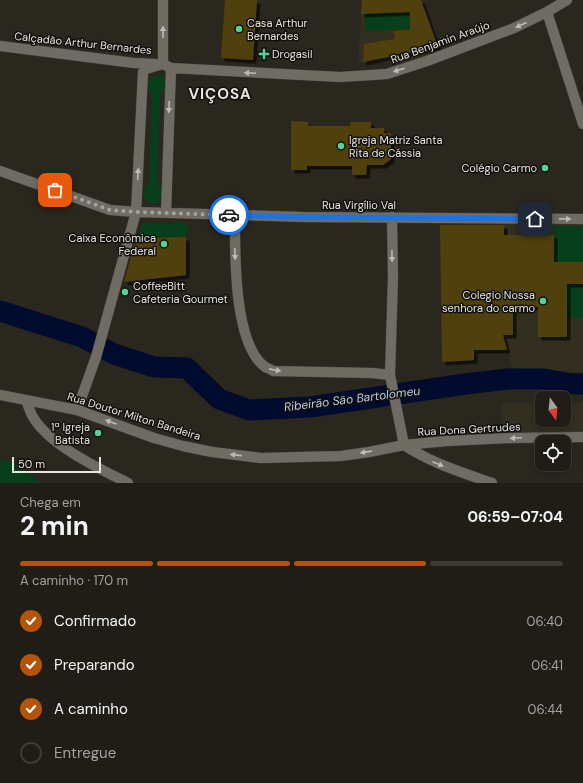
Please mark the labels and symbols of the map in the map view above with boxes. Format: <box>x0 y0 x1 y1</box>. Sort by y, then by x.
place label: Casa Arthur Bernardes <box>247 16 308 43</box>
street label: Rua Benjamin Araújo <box>389 18 491 66</box>
one-way arrow <box>515 22 526 28</box>
marker: Casa Arthur Bernardes <box>234 24 244 34</box>
one-way arrow <box>160 25 166 38</box>
street label: Calçadão Arthur Bernardes <box>14 29 152 57</box>
place label: Drogasil <box>272 47 312 61</box>
marker: Drogasil <box>259 49 269 59</box>
one-way arrow <box>392 67 404 73</box>
one-way arrow <box>244 69 256 76</box>
district label: VIÇOSA <box>188 84 252 104</box>
one-way arrow <box>166 101 173 113</box>
place label: Igreja Matriz Santa Rita de Cássia <box>349 133 442 160</box>
marker: Igreja Matriz Santa Rita de Cássia <box>336 141 346 151</box>
place label: Colégio Carmo <box>461 161 537 175</box>
marker: Colégio Carmo <box>540 163 550 173</box>
one-way arrow <box>134 168 141 180</box>
pin <box>38 173 72 207</box>
courier <box>209 195 249 235</box>
street label: Rua Virgílio Val <box>322 198 396 212</box>
pin <box>518 202 552 236</box>
one-way arrow <box>559 216 572 222</box>
place label: Caixa Econômica Federal <box>69 231 156 258</box>
marker: Caixa Econômica Federal <box>159 239 169 249</box>
one-way arrow <box>232 248 239 260</box>
one-way arrow <box>389 250 395 263</box>
place label: CoffeeBitt Cafeteria Gourmet <box>133 279 228 306</box>
marker: CoffeeBitt Cafeteria Gourmet <box>120 287 130 297</box>
place label: Colegio Nossa senhora do carmo <box>442 288 535 315</box>
marker: Colegio Nossa senhora do carmo <box>538 296 548 306</box>
one-way arrow <box>269 367 281 373</box>
water label: Ribeirão São Bartolomeu <box>283 383 421 415</box>
street label: Rua Doutor Milton Bandeira <box>66 389 202 443</box>
north arrow <box>535 391 571 427</box>
one-way arrow <box>104 418 116 424</box>
street label: Rua Dona Gertrudes <box>417 419 521 439</box>
place label: 1ª Igreja Batista <box>51 420 90 447</box>
marker: 1ª Igreja Batista <box>93 428 103 438</box>
one-way arrow <box>509 435 522 441</box>
one-way arrow <box>360 449 372 455</box>
one-way arrow <box>230 452 242 458</box>
scale bar <box>12 455 101 474</box>
one-way arrow <box>432 461 444 467</box>

